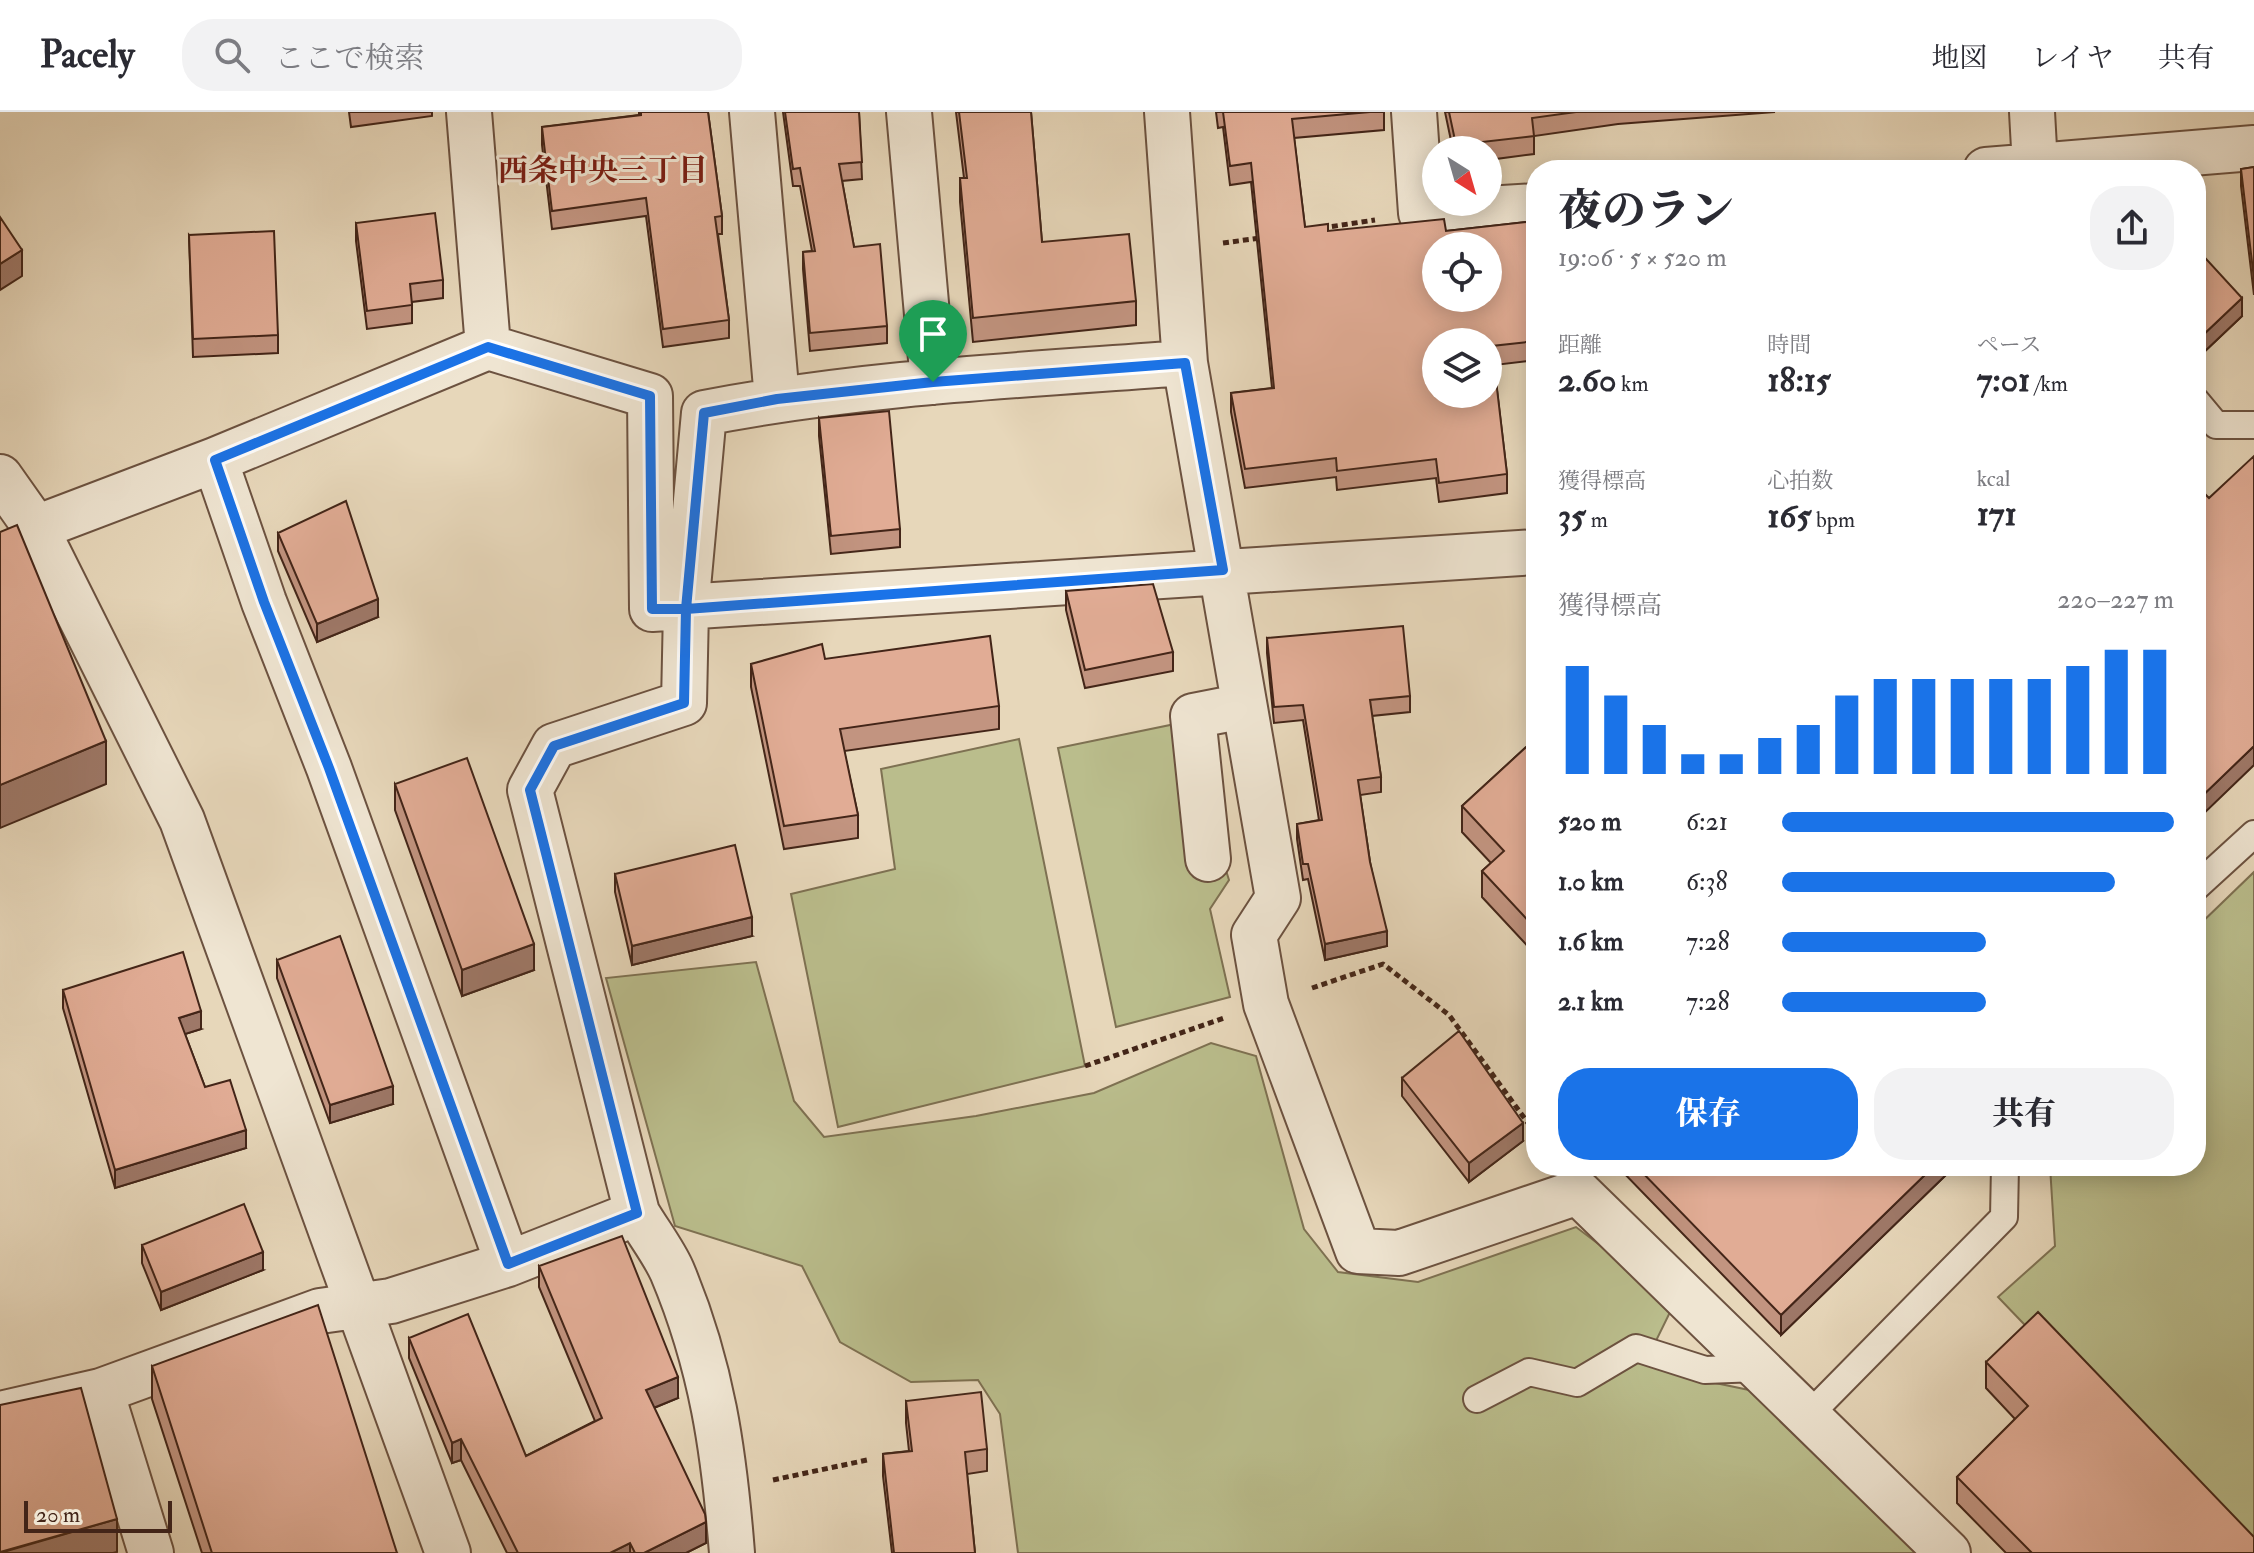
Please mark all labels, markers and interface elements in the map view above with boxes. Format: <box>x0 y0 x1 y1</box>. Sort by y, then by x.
search box <box>182 19 742 91</box>
text: Pacely <box>40 31 134 79</box>
icon: search <box>210 33 254 77</box>
text: ここで検索 <box>274 40 424 77</box>
text: 地図 <box>1931 41 1987 76</box>
text: レイヤ <box>2031 41 2114 76</box>
text: 共有 <box>2158 41 2214 76</box>
north arrow <box>1422 136 1502 216</box>
map controls <box>1422 136 1502 408</box>
district label: 西条中央三丁目 <box>498 152 708 189</box>
text: 夜のラン <box>1558 184 1734 239</box>
button: share <box>2090 186 2174 270</box>
button: locate <box>1422 232 1502 312</box>
text: 19:06 · 5 × 520 m <box>1558 242 1727 274</box>
pin <box>899 300 967 382</box>
icon: arrive <box>911 312 955 356</box>
button: layers <box>1422 328 1502 408</box>
text: 距離 <box>1558 331 1602 359</box>
text: 時間 <box>1767 331 1811 359</box>
text: ペース <box>1977 331 2042 359</box>
text: 2.60 <box>1558 359 1616 402</box>
text: 18:15 <box>1767 359 1831 402</box>
text: 7:01 <box>1977 359 2030 402</box>
text: km <box>1616 370 1649 398</box>
text: /km <box>2030 370 2068 398</box>
text: kcal <box>1977 465 2010 493</box>
text: 獲得標高 <box>1558 467 1646 495</box>
text: 心拍数 <box>1767 467 1833 495</box>
text: 171 <box>1977 493 2017 536</box>
text: 35 <box>1558 495 1586 538</box>
text: 165 <box>1767 495 1811 538</box>
text: m <box>1586 506 1608 534</box>
text: bpm <box>1811 506 1855 534</box>
text: 220–227 m <box>2057 584 2174 616</box>
text: 獲得標高 <box>1558 590 1662 622</box>
text: 520 m <box>1558 806 1621 838</box>
text: 6:21 <box>1686 806 1728 838</box>
text: 1.0 km <box>1558 866 1624 898</box>
text: 6:38 <box>1686 866 1728 898</box>
text: 1.6 km <box>1558 926 1623 958</box>
text: 7:28 <box>1686 926 1730 958</box>
text: 2.1 km <box>1558 986 1624 1018</box>
text: 7:28 <box>1686 986 1730 1018</box>
button: 保存 <box>1558 1068 1858 1160</box>
button: 共有 <box>1874 1068 2174 1160</box>
scale bar <box>24 1497 172 1533</box>
text: 20 m <box>36 1501 80 1529</box>

